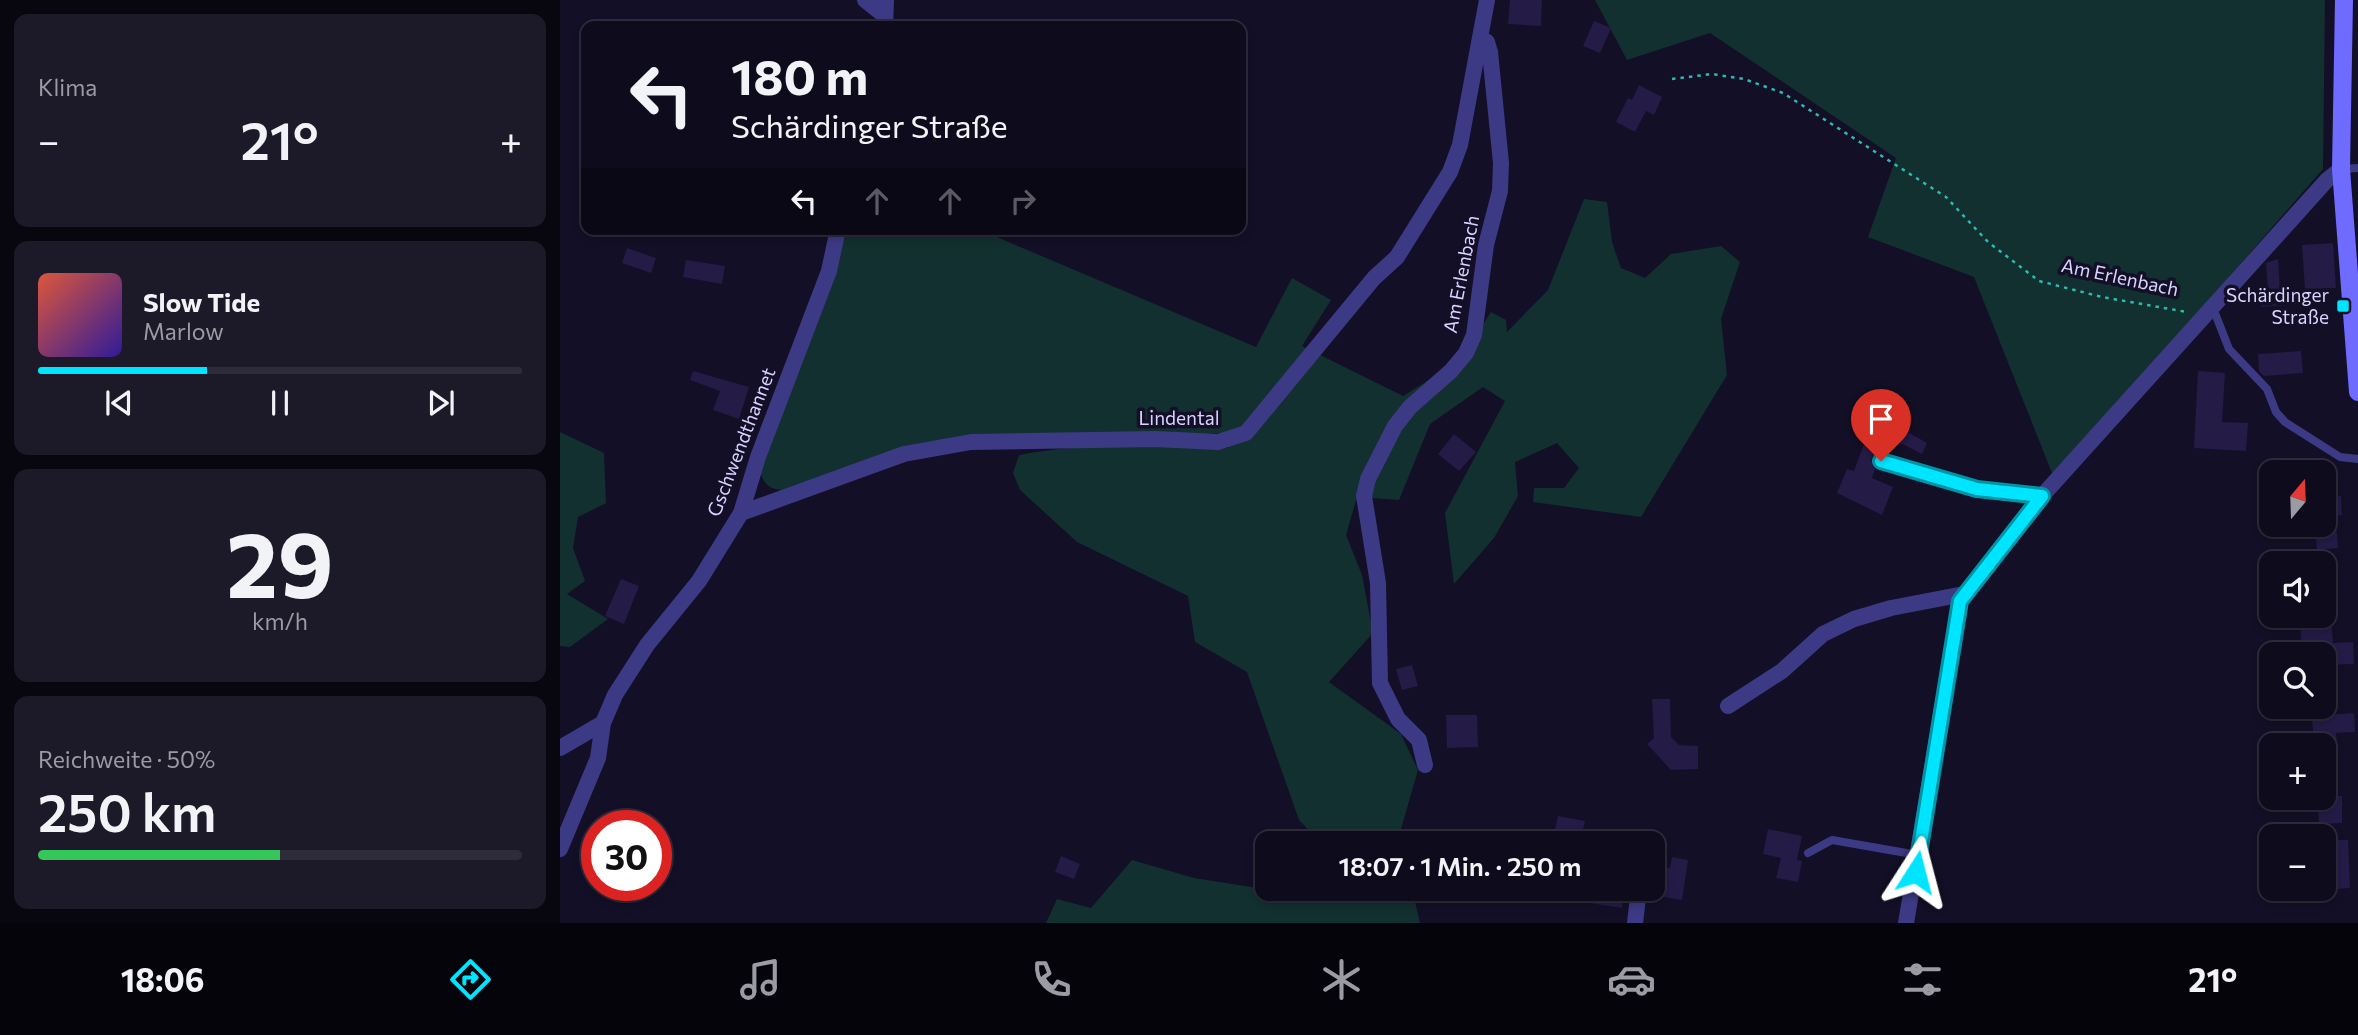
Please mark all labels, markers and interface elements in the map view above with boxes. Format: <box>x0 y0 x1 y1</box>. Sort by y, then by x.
text: 180 m <box>731 45 868 105</box>
icon: left <box>616 49 707 140</box>
text: Klima <box>38 73 97 101</box>
text: Schärdinger Straße <box>731 105 1008 145</box>
text: 21° <box>240 107 319 171</box>
text: − <box>38 116 60 163</box>
text: + <box>500 116 522 163</box>
icon: left <box>785 182 823 220</box>
icon: ahead <box>858 182 896 220</box>
icon: ahead <box>931 182 969 220</box>
icon: right <box>1004 182 1042 220</box>
street label: Am Erlenbach <box>1438 213 1483 335</box>
street label: Am Erlenbach <box>2059 253 2181 300</box>
place label: Schärdinger Straße <box>2226 283 2329 328</box>
text: Slow Tide <box>143 286 260 317</box>
marker: Schärdinger Straße <box>2335 298 2351 314</box>
text: Marlow <box>143 317 224 345</box>
street label: Gschwendthannet <box>702 364 780 519</box>
icon: previous <box>100 384 138 422</box>
icon: pause <box>261 384 299 422</box>
icon: next <box>422 384 460 422</box>
pin <box>1851 389 1911 461</box>
icon: arrive <box>1862 400 1900 438</box>
street label: Lindental <box>1138 406 1220 429</box>
north arrow <box>2259 460 2336 537</box>
map controls <box>2259 460 2336 901</box>
text: 29 <box>226 505 334 617</box>
button: sound <box>2259 551 2336 628</box>
text: km/h <box>252 607 308 635</box>
button: search <box>2259 642 2336 719</box>
button: + <box>2259 733 2336 810</box>
text: Reichweite · 50% <box>38 745 215 773</box>
text: 250 km <box>38 779 216 843</box>
speed limit sign: 30 <box>581 810 672 901</box>
button: − <box>2259 824 2336 901</box>
position arrow <box>1879 835 1953 909</box>
text: 18:07 · 1 Min. · 250 m <box>1338 850 1582 881</box>
icon: directions <box>446 955 495 1004</box>
icon: music <box>736 955 785 1004</box>
icon: phone <box>1027 955 1076 1004</box>
icon: climate <box>1317 955 1366 1004</box>
icon: car <box>1607 955 1656 1004</box>
icon: filters <box>1898 955 1947 1004</box>
text: 18:06 <box>121 959 204 999</box>
text: 21° <box>2188 959 2237 999</box>

